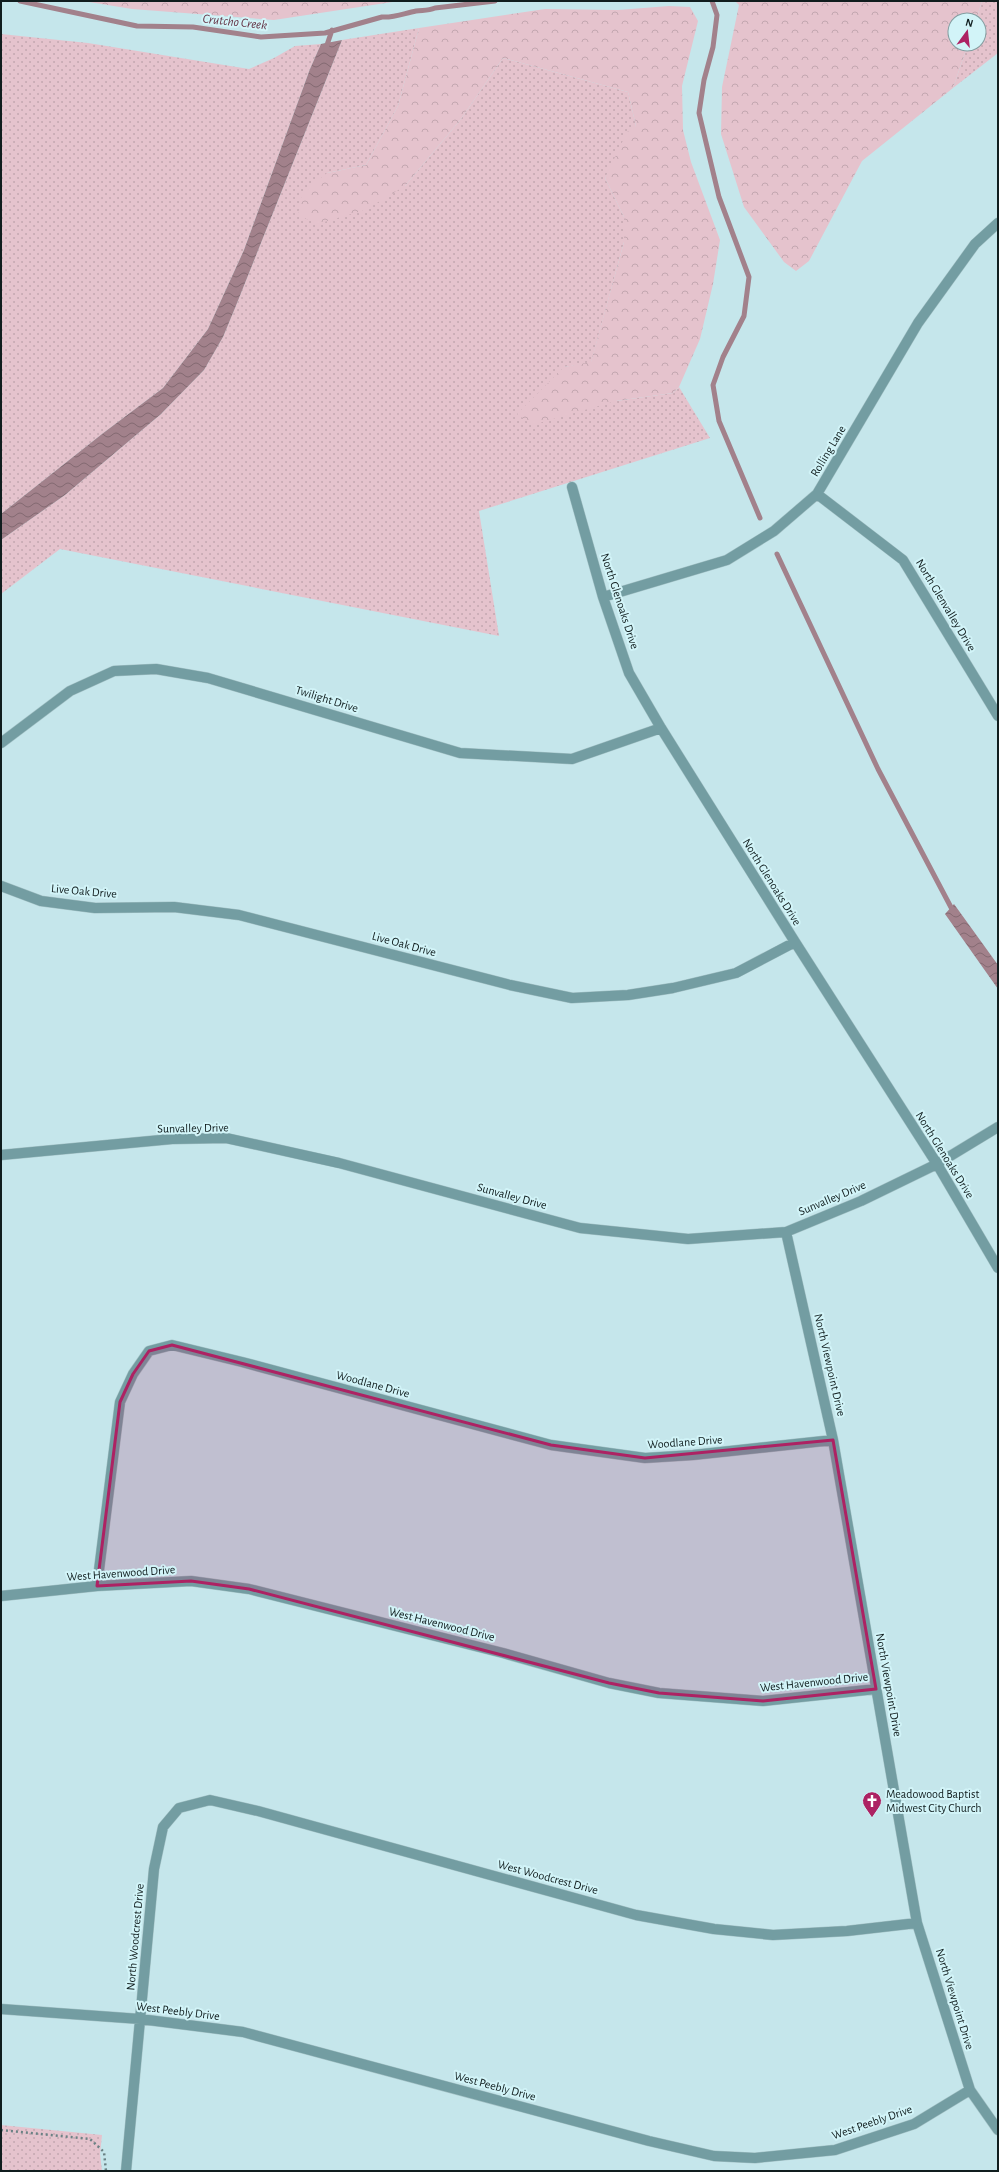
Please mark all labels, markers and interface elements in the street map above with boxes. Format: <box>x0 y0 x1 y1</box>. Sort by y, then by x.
north arrow <box>947 12 987 52</box>
water label: Crutcho Creek <box>202 13 268 32</box>
text: N <box>964 17 975 29</box>
street label: Rolling Lane <box>808 423 848 479</box>
street label: North Glenoaks Drive <box>599 552 641 650</box>
street label: North Glenvalley Drive <box>913 557 978 654</box>
street label: Twilight Drive <box>294 684 360 714</box>
street label: North Glenoaks Drive <box>740 837 804 927</box>
street label: Live Oak Drive <box>51 882 117 900</box>
street label: Live Oak Drive <box>371 930 437 958</box>
street label: North Glenoaks Drive <box>913 1110 977 1200</box>
street label: Sunvalley Drive <box>157 1121 229 1136</box>
street label: Sunvalley Drive <box>797 1178 868 1218</box>
street label: Sunvalley Drive <box>476 1181 548 1212</box>
street label: North Viewpoint Drive <box>812 1313 848 1417</box>
street label: Woodlane Drive <box>335 1368 411 1400</box>
street label: Woodlane Drive <box>647 1433 723 1451</box>
street label: West Havenwood Drive <box>66 1563 176 1583</box>
street label: West Havenwood Drive <box>388 1605 496 1643</box>
street label: North Viewpoint Drive <box>874 1632 904 1738</box>
street label: West Havenwood Drive <box>759 1670 869 1694</box>
place label: Meadowood Baptist Midwest City Church <box>886 1788 982 1815</box>
church icon: Meadowood Baptist Midwest City Church <box>861 1790 883 1818</box>
street label: West Woodcrest Drive <box>497 1858 599 1896</box>
street label: North Woodcrest Drive <box>124 1883 146 1991</box>
street label: North Viewpoint Drive <box>934 1947 976 2051</box>
street label: West Peebly Drive <box>135 2000 220 2023</box>
street label: West Peebly Drive <box>453 2069 537 2104</box>
street label: West Peebly Drive <box>830 2103 914 2142</box>

